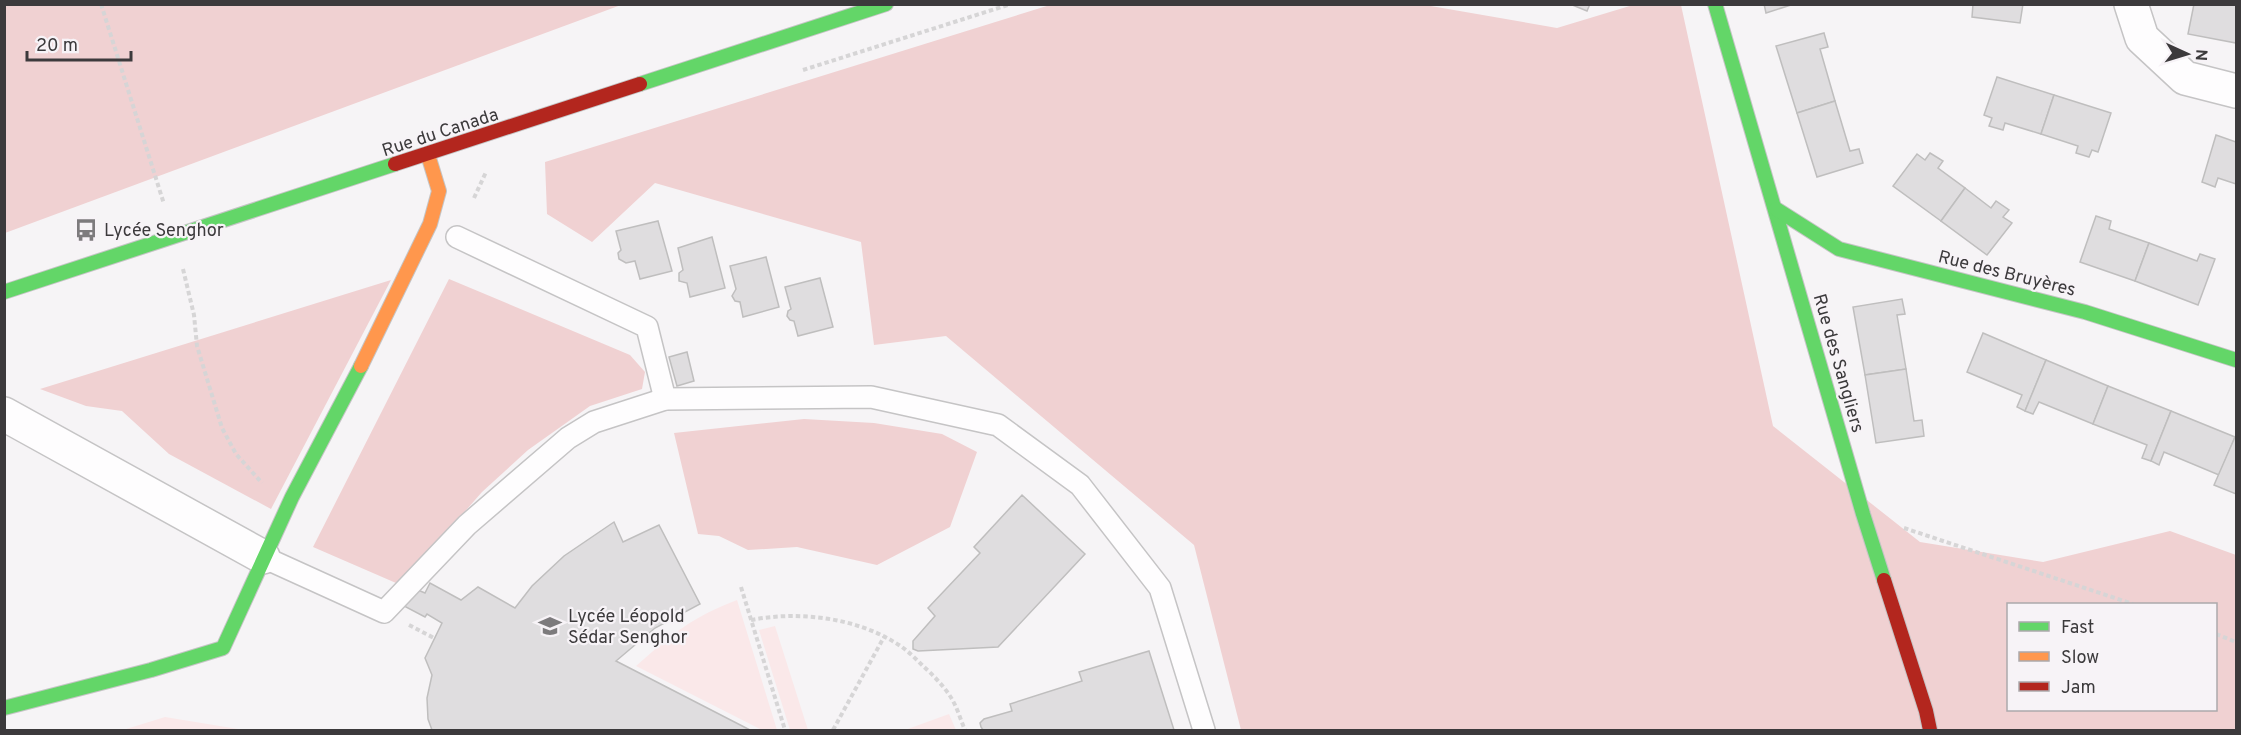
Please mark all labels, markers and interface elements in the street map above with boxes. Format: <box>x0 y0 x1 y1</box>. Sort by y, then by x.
scale bar <box>27 24 130 62</box>
north arrow <box>2157 24 2217 84</box>
text: 20 m <box>36 35 78 58</box>
text: N <box>2190 48 2210 61</box>
street label: Rue du Canada <box>379 104 502 163</box>
bus stop icon: Lycée Senghor <box>73 217 99 243</box>
place label: Lycée Senghor <box>104 220 224 243</box>
street label: Rue des Bruyères <box>1935 246 2078 303</box>
street label: Rue des Sangliers <box>1807 291 1868 436</box>
legend <box>2007 603 2217 711</box>
place label: Lycée Léopold Sédar Senghor <box>568 606 687 650</box>
school or university icon: Lycée Léopold Sédar Senghor <box>537 613 563 639</box>
text: Fast <box>2061 617 2094 640</box>
text: Slow <box>2061 647 2099 670</box>
text: Jam <box>2061 677 2096 700</box>

